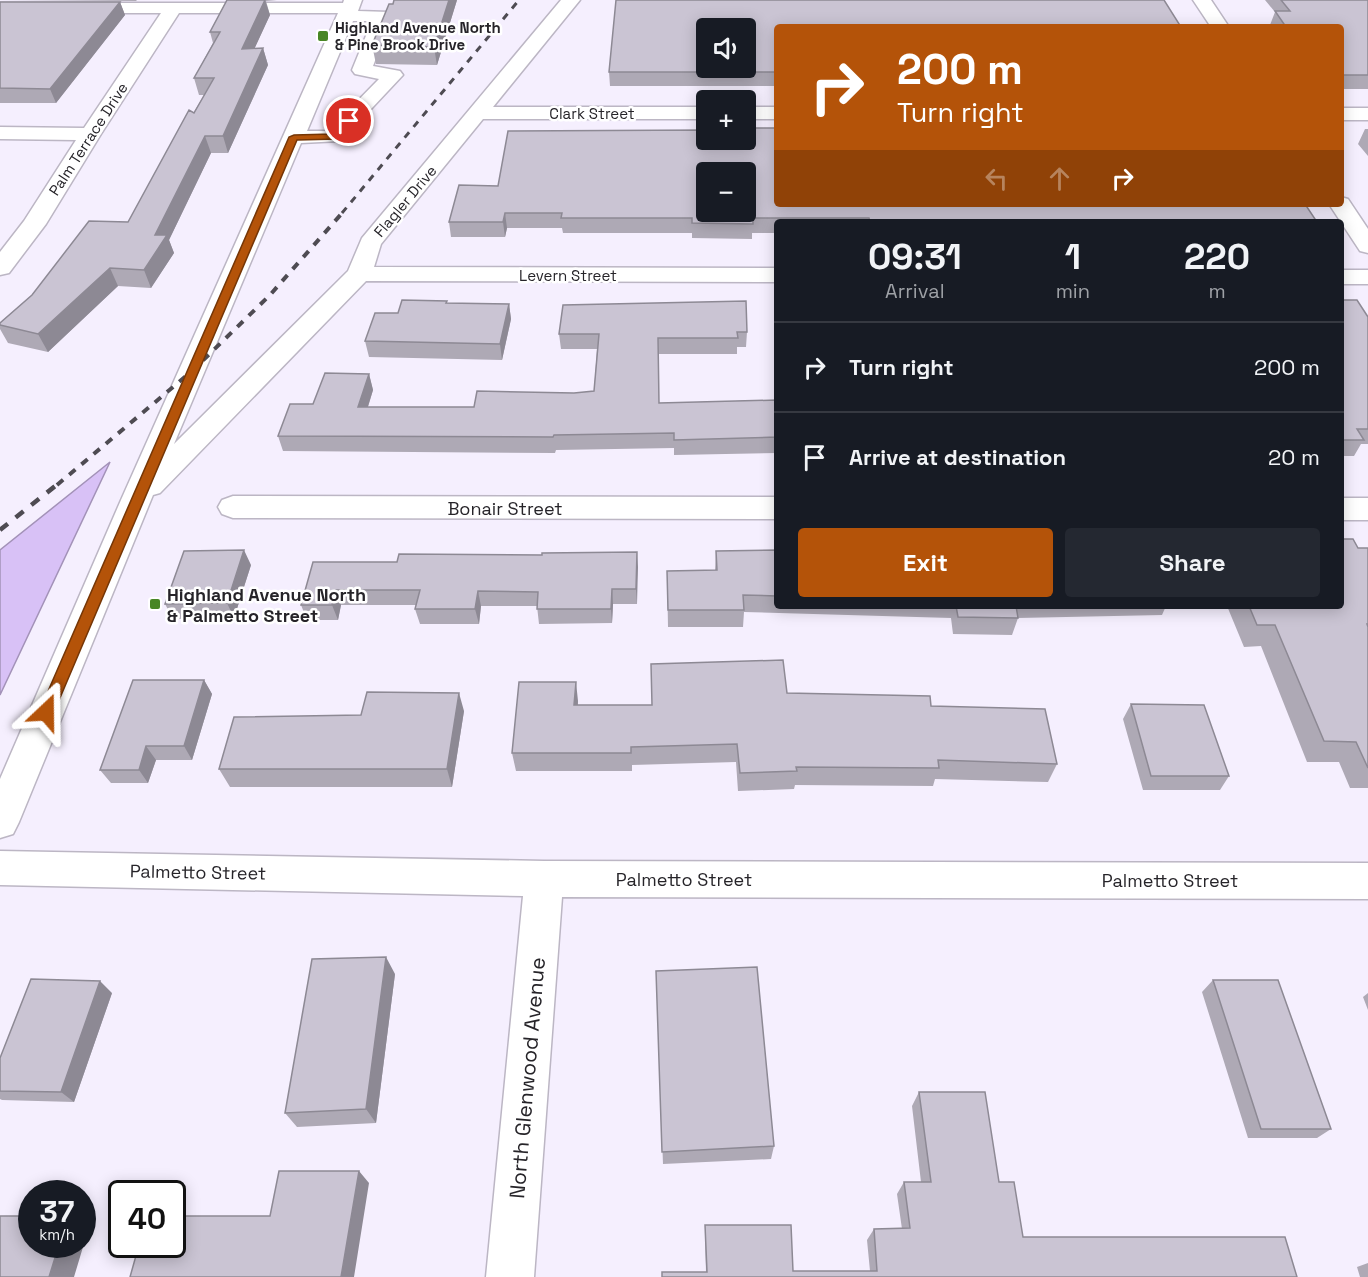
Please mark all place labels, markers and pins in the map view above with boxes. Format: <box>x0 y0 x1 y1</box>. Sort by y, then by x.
place label: Highland Avenue North & Pine Brook Drive <box>335 18 501 54</box>
marker: Highland Avenue North & Pine Brook Drive <box>316 29 330 43</box>
pin <box>323 95 374 146</box>
place label: Highland Avenue North & Palmetto Street <box>167 583 366 627</box>
marker: Highland Avenue North & Palmetto Street <box>148 597 162 611</box>

